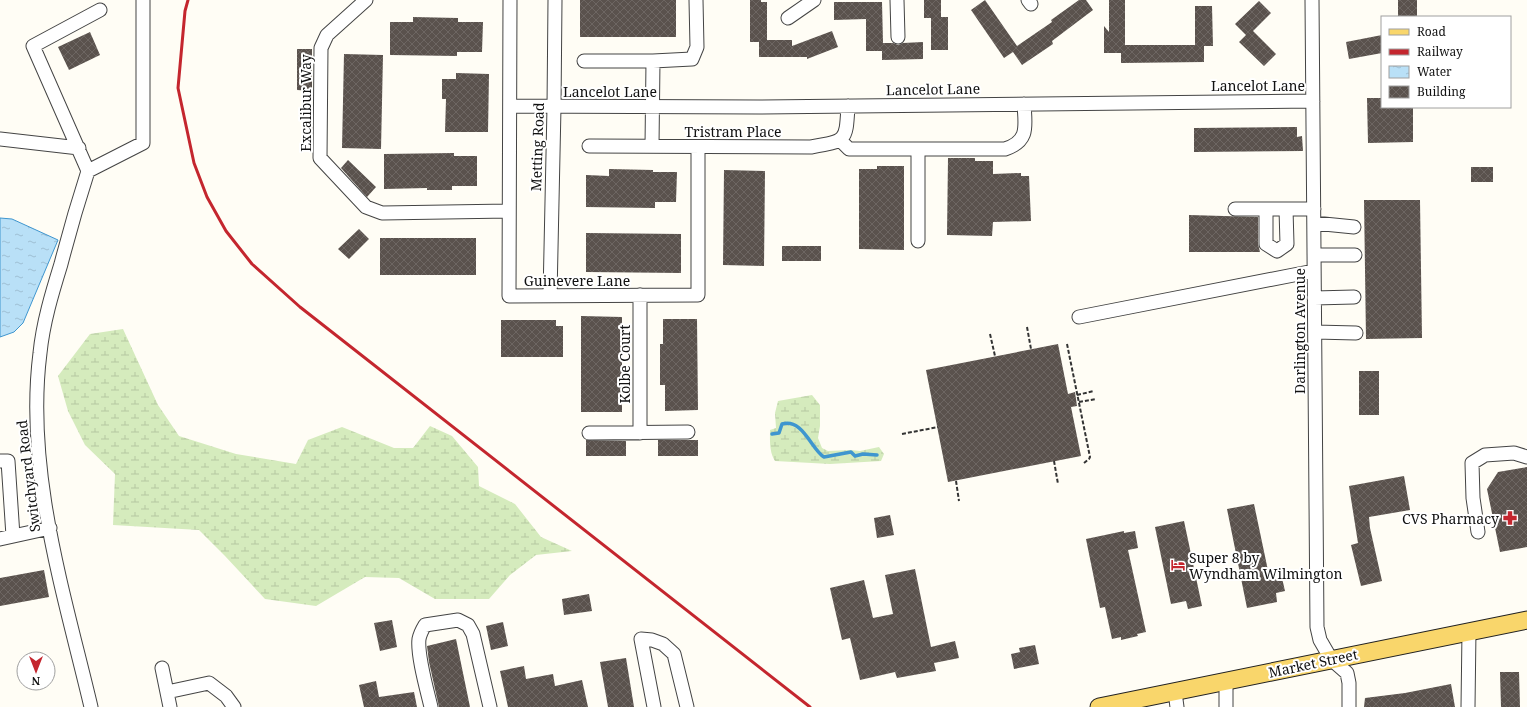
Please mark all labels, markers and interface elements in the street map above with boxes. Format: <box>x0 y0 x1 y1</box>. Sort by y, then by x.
legend <box>1381 16 1511 108</box>
text: Road <box>1417 23 1447 40</box>
text: Railway <box>1417 43 1463 60</box>
street label: Excalibur Way <box>296 54 315 152</box>
text: Water <box>1417 63 1452 80</box>
street label: Lancelot Lane <box>1211 76 1305 95</box>
street label: Lancelot Lane <box>886 79 980 99</box>
street label: Lancelot Lane <box>563 82 657 101</box>
text: Building <box>1417 83 1466 100</box>
street label: Metting Road <box>526 102 548 192</box>
street label: Tristram Place <box>684 122 782 141</box>
street label: Darlington Avenue <box>1290 268 1309 394</box>
street label: Guinevere Lane <box>524 271 630 290</box>
street label: Kolbe Court <box>615 325 634 403</box>
street label: Switchyard Road <box>12 418 44 533</box>
place label: CVS Pharmacy <box>1402 509 1499 528</box>
pharmacy icon: CVS Pharmacy <box>1502 510 1518 526</box>
place label: Super 8 by Wyndham Wilmington <box>1189 548 1343 583</box>
hotel icon: Super 8 by Wyndham Wilmington <box>1170 557 1186 573</box>
street label: Market Street <box>1267 644 1359 682</box>
north arrow <box>16 651 56 691</box>
text: N <box>31 674 40 689</box>

